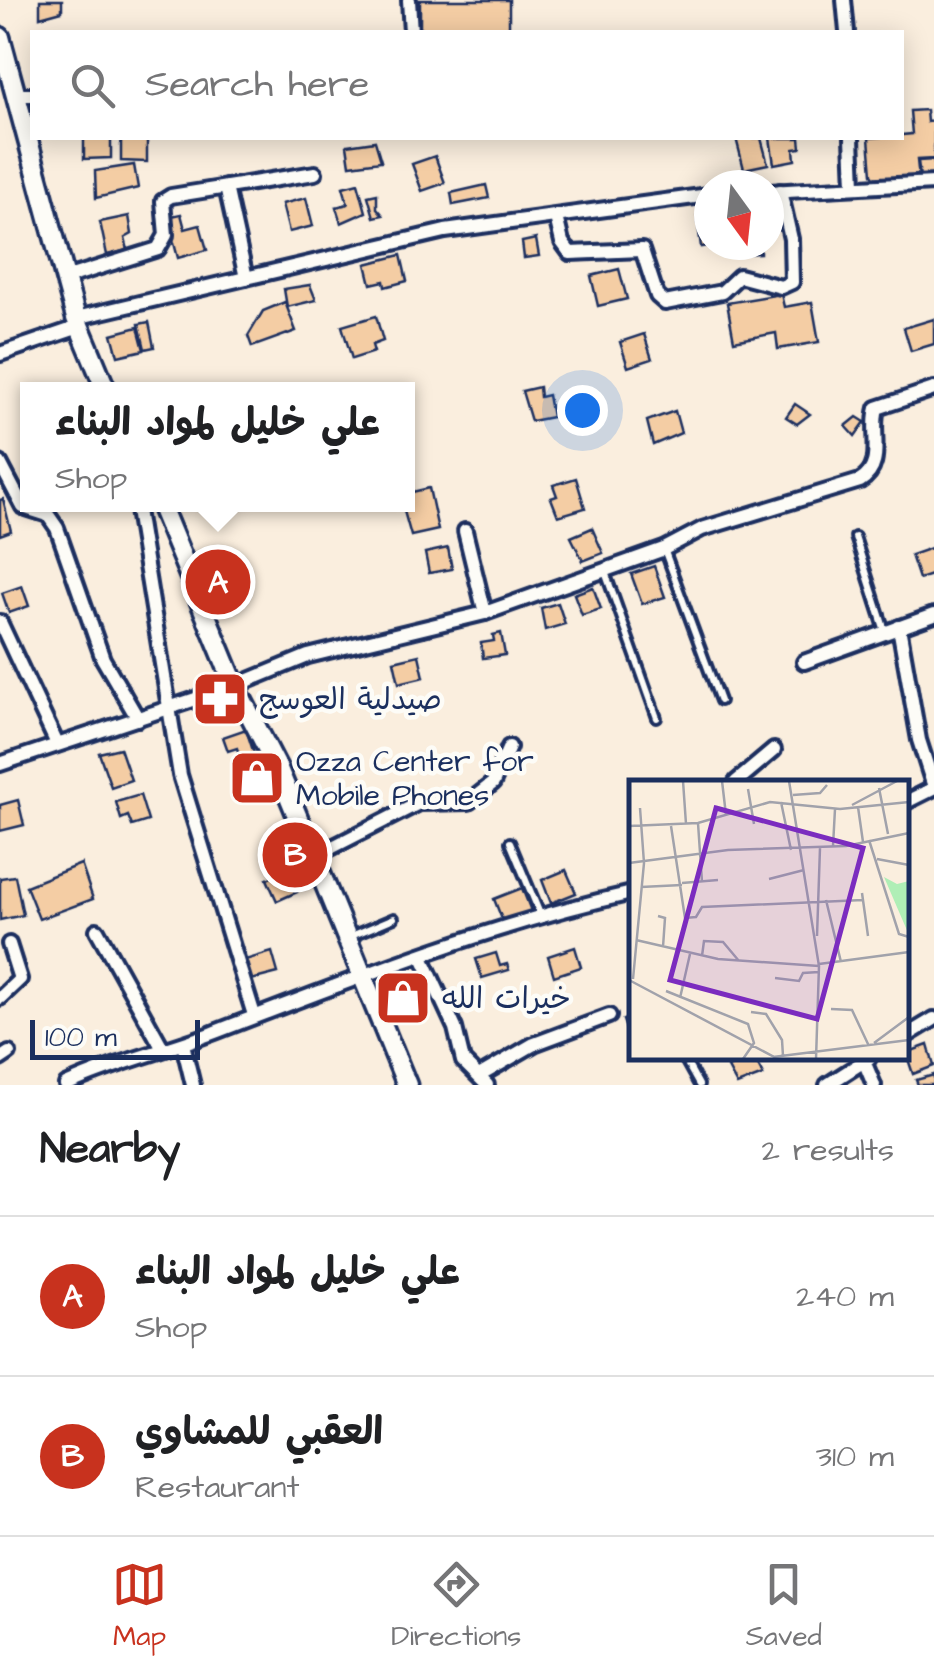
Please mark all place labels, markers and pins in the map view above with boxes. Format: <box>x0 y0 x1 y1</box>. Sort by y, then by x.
pin: A <box>186 544 250 620</box>
pharmacy icon: صيدلية العوسج <box>190 669 250 729</box>
place label: صيدلية العوسج <box>259 679 442 721</box>
place label: Ozza Center for Mobile Phones <box>296 741 534 817</box>
shop icon: Ozza Center for Mobile Phones <box>227 748 287 808</box>
pin: B <box>262 818 328 892</box>
shop icon: خيرات الله <box>373 968 433 1028</box>
place label: خيرات الله <box>442 978 571 1020</box>

